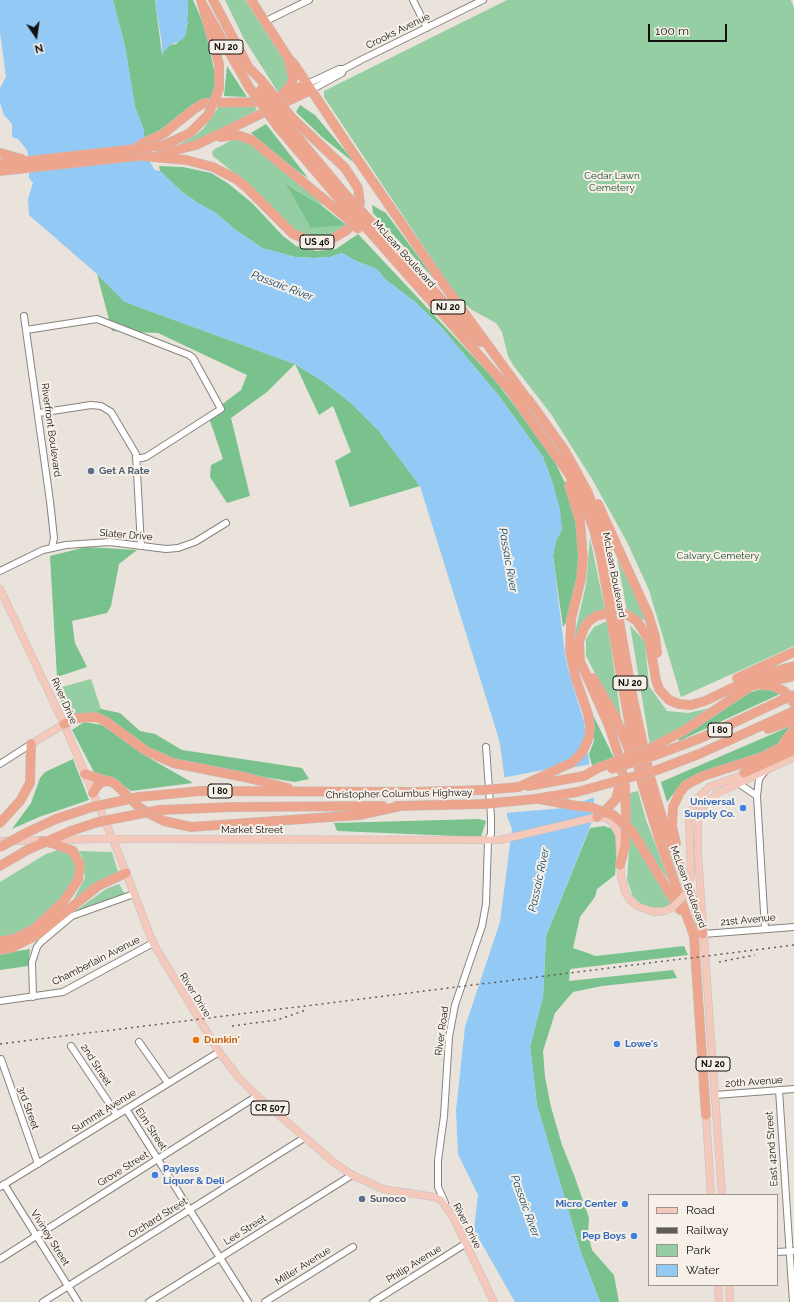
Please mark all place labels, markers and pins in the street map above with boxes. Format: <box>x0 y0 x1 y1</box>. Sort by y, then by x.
place label: Get A Rate <box>99 465 150 477</box>
marker: Get A Rate <box>86 466 96 476</box>
place label: Universal Supply Co. <box>684 796 735 820</box>
marker: Universal Supply Co. <box>738 803 748 813</box>
place label: Dunkin' <box>204 1034 240 1046</box>
marker: Dunkin' <box>191 1035 201 1045</box>
place label: Lowe's <box>625 1038 658 1050</box>
marker: Lowe's <box>612 1039 622 1049</box>
place label: Payless Liquor & Deli <box>163 1163 225 1186</box>
marker: Payless Liquor & Deli <box>150 1170 160 1180</box>
place label: Sunoco <box>370 1193 406 1205</box>
marker: Sunoco <box>357 1194 367 1204</box>
place label: Micro Center <box>555 1198 617 1210</box>
marker: Micro Center <box>620 1199 630 1209</box>
place label: Pep Boys <box>582 1230 626 1242</box>
marker: Pep Boys <box>629 1231 639 1241</box>

